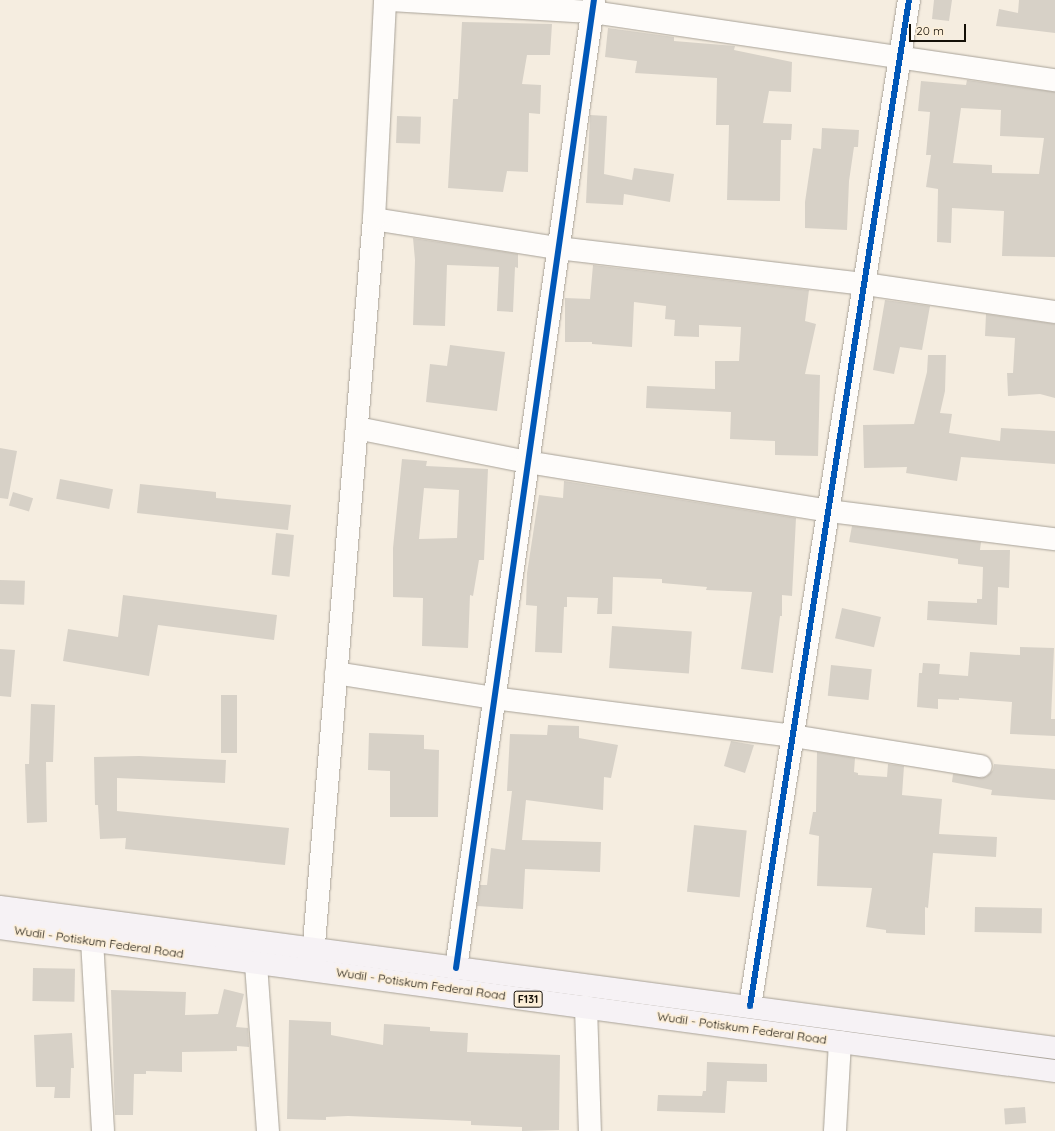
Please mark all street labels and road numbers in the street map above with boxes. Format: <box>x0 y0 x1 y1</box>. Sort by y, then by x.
street label: Wudil - Potiskum Federal Road <box>13 923 185 961</box>
street label: Wudil - Potiskum Federal Road <box>335 965 507 1003</box>
road number: F131 <box>513 990 543 1008</box>
street label: Wudil - Potiskum Federal Road <box>656 1009 828 1047</box>

